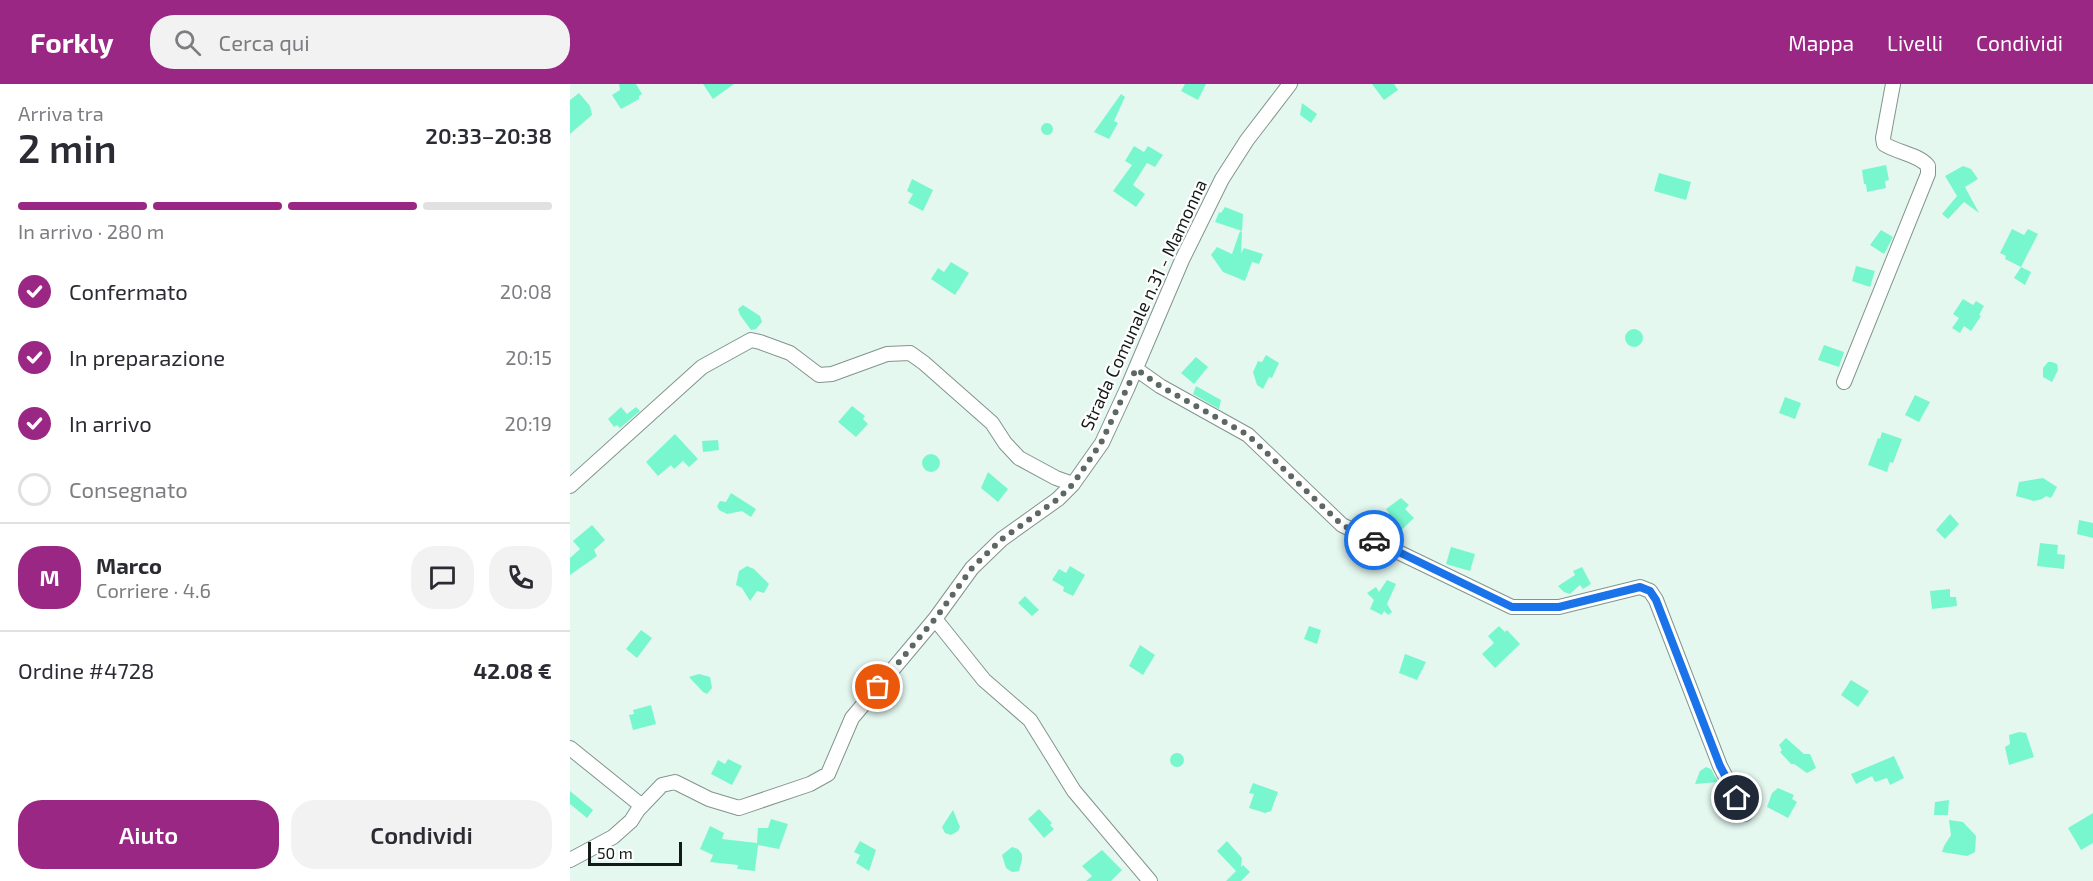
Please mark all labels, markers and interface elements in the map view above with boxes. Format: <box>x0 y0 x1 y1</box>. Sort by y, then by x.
search box <box>150 15 570 69</box>
text: Forkly <box>30 25 114 59</box>
icon: search <box>171 26 204 59</box>
text: Cerca qui <box>219 29 310 55</box>
text: Mappa <box>1788 30 1854 55</box>
text: Livelli <box>1887 30 1943 55</box>
text: Condividi <box>1976 30 2063 55</box>
text: Arriva tra <box>18 101 104 125</box>
text: 20:33–20:38 <box>425 122 552 148</box>
text: 2 min <box>18 124 117 171</box>
street label: Strada Comunale n.31 - Mamonna <box>1075 176 1211 434</box>
text: In arrivo · 280 m <box>18 219 164 243</box>
icon: check <box>18 275 51 308</box>
text: Confermato <box>69 278 188 304</box>
text: 20:08 <box>500 279 552 303</box>
icon: check <box>18 341 51 374</box>
text: In preparazione <box>69 344 225 370</box>
text: 20:15 <box>505 345 552 369</box>
icon: check <box>18 407 51 440</box>
text: In arrivo <box>69 410 152 436</box>
text: 20:19 <box>505 411 552 435</box>
text: Consegnato <box>69 476 188 502</box>
courier <box>1344 510 1404 570</box>
icon: car <box>1358 524 1391 557</box>
button: chat <box>411 546 474 609</box>
button: phone <box>489 546 552 609</box>
text: Marco <box>96 552 162 578</box>
text: M <box>39 564 60 590</box>
text: Corriere · 4.6 <box>96 578 211 602</box>
text: Ordine #4728 <box>18 657 154 683</box>
text: 42.08 € <box>473 657 552 683</box>
pin <box>852 661 903 712</box>
icon: bag <box>861 670 894 703</box>
pin <box>1711 772 1762 823</box>
icon: home <box>1720 781 1753 814</box>
button: Aiuto <box>18 800 279 869</box>
button: Condividi <box>291 800 552 869</box>
scale bar <box>588 839 682 866</box>
text: 50 m <box>597 843 633 862</box>

